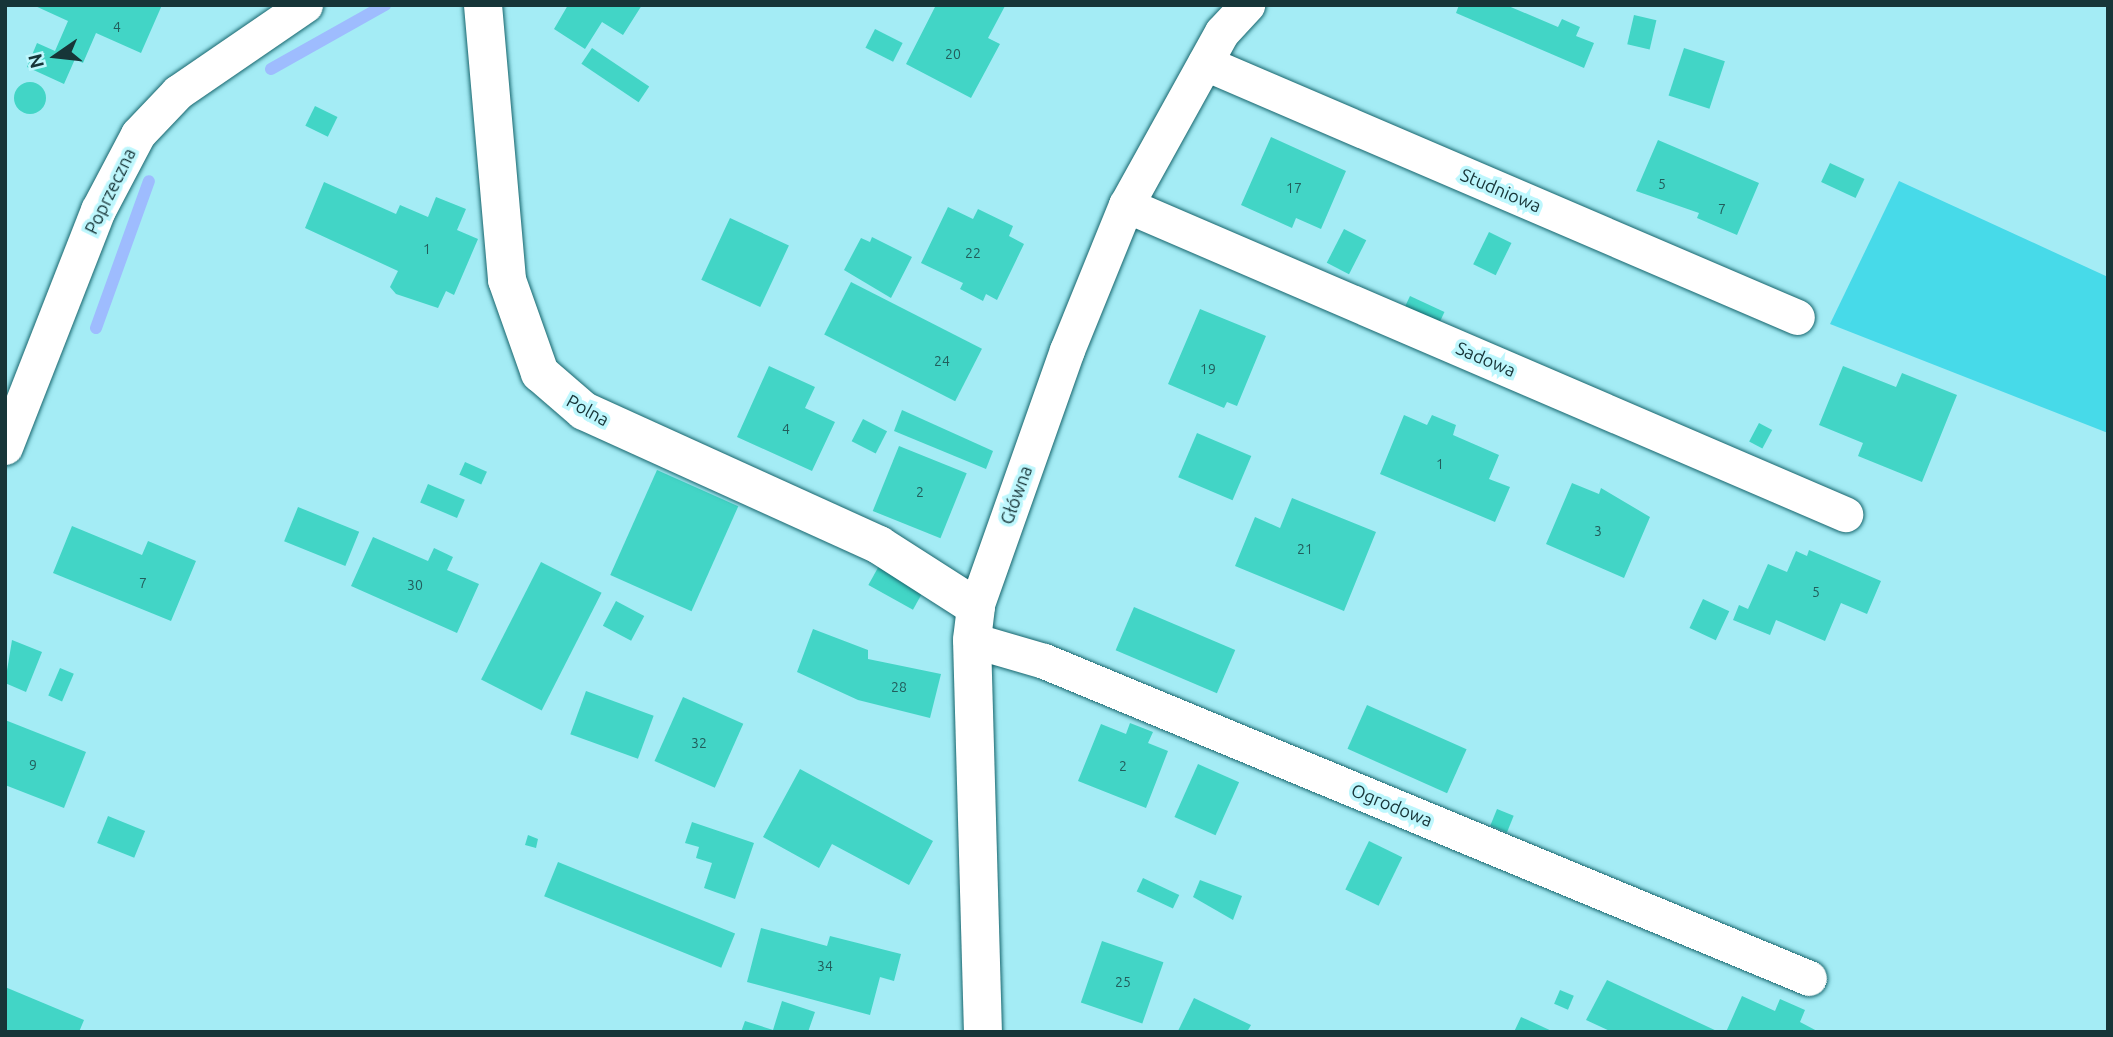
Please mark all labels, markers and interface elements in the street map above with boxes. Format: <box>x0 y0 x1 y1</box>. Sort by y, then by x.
house number: 4 <box>113 19 121 35</box>
north arrow <box>21 21 91 91</box>
house number: 20 <box>945 46 961 62</box>
text: N <box>23 52 48 71</box>
street label: Poprzeczna <box>80 145 140 237</box>
street label: Studniowa <box>1457 163 1545 217</box>
house number: 5 <box>1658 176 1666 192</box>
house number: 17 <box>1286 180 1302 196</box>
house number: 7 <box>1718 201 1726 217</box>
house number: 1 <box>423 241 431 257</box>
house number: 22 <box>965 245 981 261</box>
street label: Sadowa <box>1453 337 1519 381</box>
house number: 24 <box>934 353 950 369</box>
house number: 19 <box>1200 361 1216 377</box>
street label: Polna <box>563 390 613 430</box>
house number: 4 <box>782 421 790 437</box>
house number: 1 <box>1436 456 1444 472</box>
street label: Główna <box>995 463 1037 527</box>
house number: 2 <box>916 484 924 500</box>
house number: 3 <box>1594 523 1602 539</box>
house number: 21 <box>1297 541 1313 557</box>
house number: 7 <box>139 575 147 591</box>
house number: 30 <box>407 577 423 593</box>
house number: 5 <box>1812 584 1820 600</box>
house number: 28 <box>891 679 907 695</box>
house number: 32 <box>691 735 707 751</box>
house number: 9 <box>29 757 37 773</box>
house number: 2 <box>1119 758 1127 774</box>
street label: Ogrodowa <box>1348 779 1436 831</box>
house number: 34 <box>817 958 833 974</box>
house number: 25 <box>1115 974 1131 990</box>

